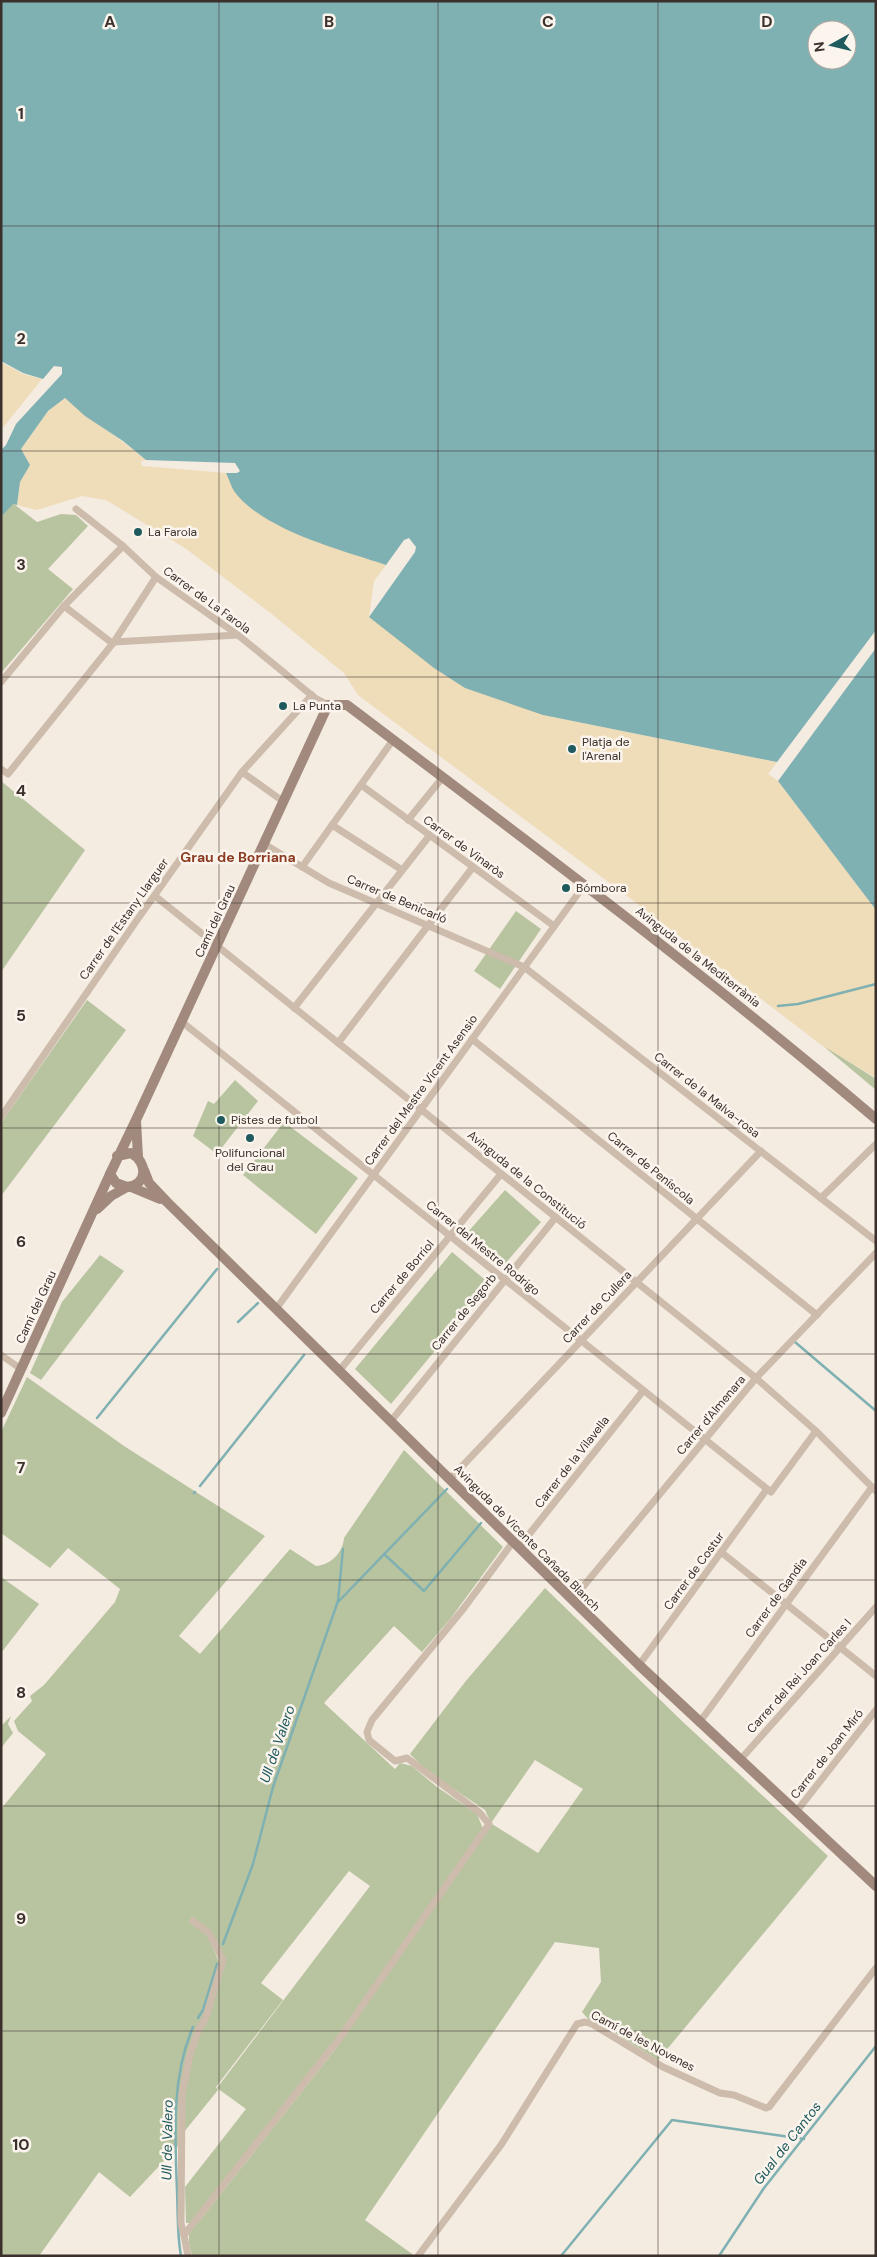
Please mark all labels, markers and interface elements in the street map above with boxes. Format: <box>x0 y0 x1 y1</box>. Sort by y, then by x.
text: A <box>104 11 116 32</box>
text: B <box>324 11 334 32</box>
text: C <box>542 11 554 32</box>
text: D <box>761 11 773 32</box>
north arrow <box>807 20 857 70</box>
text: N <box>810 40 829 53</box>
text: 1 <box>18 103 24 124</box>
text: 2 <box>16 328 26 349</box>
place label: La Farola <box>148 524 197 540</box>
marker: La Farola <box>132 526 144 538</box>
text: 3 <box>16 554 26 575</box>
street label: Carrer de La Farola <box>160 563 254 637</box>
place label: La Punta <box>293 698 341 714</box>
marker: La Punta <box>277 700 289 712</box>
place label: Platja de l'Arenal <box>582 734 630 764</box>
marker: Platja de l'Arenal <box>566 743 578 755</box>
text: 4 <box>16 780 26 801</box>
street label: Carrer de Vinaròs <box>420 812 508 882</box>
district label: Grau de Borriana <box>180 848 296 866</box>
street label: Carrer de l'Estany Llarguer <box>76 854 173 983</box>
street label: Carrer de Benicarló <box>345 871 449 927</box>
place label: Bómbora <box>576 880 627 896</box>
street label: Camí del Grau <box>191 882 239 960</box>
marker: Bómbora <box>560 882 572 894</box>
street label: Avinguda de la Mediterrània <box>632 903 764 1011</box>
text: 5 <box>16 1005 26 1026</box>
street label: Carrer del Mestre Vicent Asensio <box>361 1011 481 1169</box>
street label: Carrer de la Malva-rosa <box>651 1049 763 1141</box>
place label: Pistes de futbol <box>231 1112 318 1128</box>
marker: Pistes de futbol <box>215 1114 227 1126</box>
street label: Avinguda de la Constitució <box>464 1127 590 1233</box>
street label: Carrer de Peníscola <box>604 1128 698 1208</box>
marker: Polifuncional del Grau <box>244 1132 256 1144</box>
place label: Polifuncional del Grau <box>215 1145 285 1175</box>
street label: Carrer del Mestre Rodrigo <box>423 1197 543 1299</box>
text: 6 <box>16 1231 26 1252</box>
street label: Carrer de Borriol <box>366 1237 438 1317</box>
street label: Carrer de Cullera <box>559 1267 635 1347</box>
street label: Camí del Grau <box>12 1268 60 1346</box>
street label: Carrer de Segorb <box>428 1270 500 1354</box>
street label: Carrer d'Almenara <box>673 1372 749 1458</box>
street label: Carrer de la Vilavella <box>531 1413 613 1511</box>
text: 7 <box>17 1457 26 1478</box>
street label: Avinguda de Vicente Cañada Blanch <box>450 1461 604 1615</box>
street label: Carrer de Costur <box>660 1528 728 1613</box>
street label: Carrer de Gandia <box>742 1555 810 1641</box>
street label: Carrer del Rei Joan Carles I <box>743 1615 855 1737</box>
text: 8 <box>16 1682 26 1703</box>
water label: Ull de Valero <box>255 1703 299 1785</box>
street label: Carrer de Joan Miró <box>787 1706 867 1802</box>
text: 9 <box>16 1908 26 1929</box>
street label: Camí de les Novenes <box>588 2007 698 2075</box>
water label: Gual de Cantos <box>749 2098 825 2188</box>
water label: Ull de Valero <box>157 2099 177 2181</box>
text: 10 <box>12 2134 30 2155</box>

